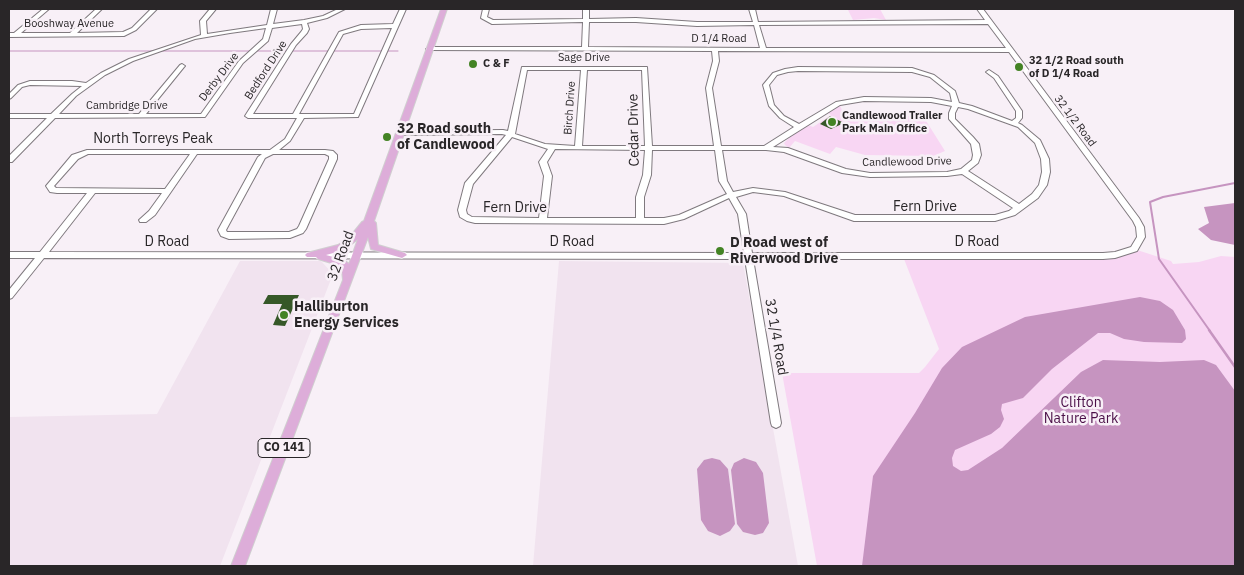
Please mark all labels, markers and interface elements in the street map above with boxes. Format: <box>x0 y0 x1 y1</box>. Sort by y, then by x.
street label: Booshway Avenue <box>24 17 114 31</box>
street label: D 1/4 Road <box>691 32 747 46</box>
street label: Bedford Drive <box>242 38 290 102</box>
street label: Derby Drive <box>196 50 242 104</box>
street label: Sage Drive <box>558 51 610 65</box>
place label: 32 1/2 Road south of D 1/4 Road <box>1029 54 1124 80</box>
place label: C & F <box>483 57 510 71</box>
marker: C & F <box>467 58 479 70</box>
marker: 32 1/2 Road south of D 1/4 Road <box>1013 61 1025 73</box>
street label: Birch Drive <box>562 81 578 135</box>
street label: Cedar Drive <box>625 93 643 167</box>
street label: 32 1/2 Road <box>1051 93 1099 149</box>
street label: Cambridge Drive <box>86 99 168 113</box>
place label: Candlewood Trailer Park Main Office <box>842 109 943 135</box>
marker: Candlewood Trailer Park Main Office <box>826 116 838 128</box>
place label: 32 Road south of Candlewood <box>397 121 495 154</box>
street label: North Torreys Peak <box>93 131 213 147</box>
marker: 32 Road south of Candlewood <box>381 131 393 143</box>
street label: Candlewood Drive <box>862 155 952 169</box>
street label: Fern Drive <box>893 199 957 215</box>
street label: Fern Drive <box>483 200 547 216</box>
street label: 32 Road <box>324 229 358 283</box>
street label: D Road <box>145 234 189 250</box>
street label: D Road <box>550 234 594 250</box>
street label: D Road <box>955 234 999 250</box>
place label: D Road west of Riverwood Drive <box>730 235 838 268</box>
marker: D Road west of Riverwood Drive <box>714 245 726 257</box>
street label: 32 1/4 Road <box>761 297 791 377</box>
place label: Halliburton Energy Services <box>294 299 399 332</box>
marker: Halliburton Energy Services <box>278 309 290 321</box>
park label: Clifton Nature Park <box>1044 395 1118 428</box>
road number: CO 141 <box>258 438 310 458</box>

